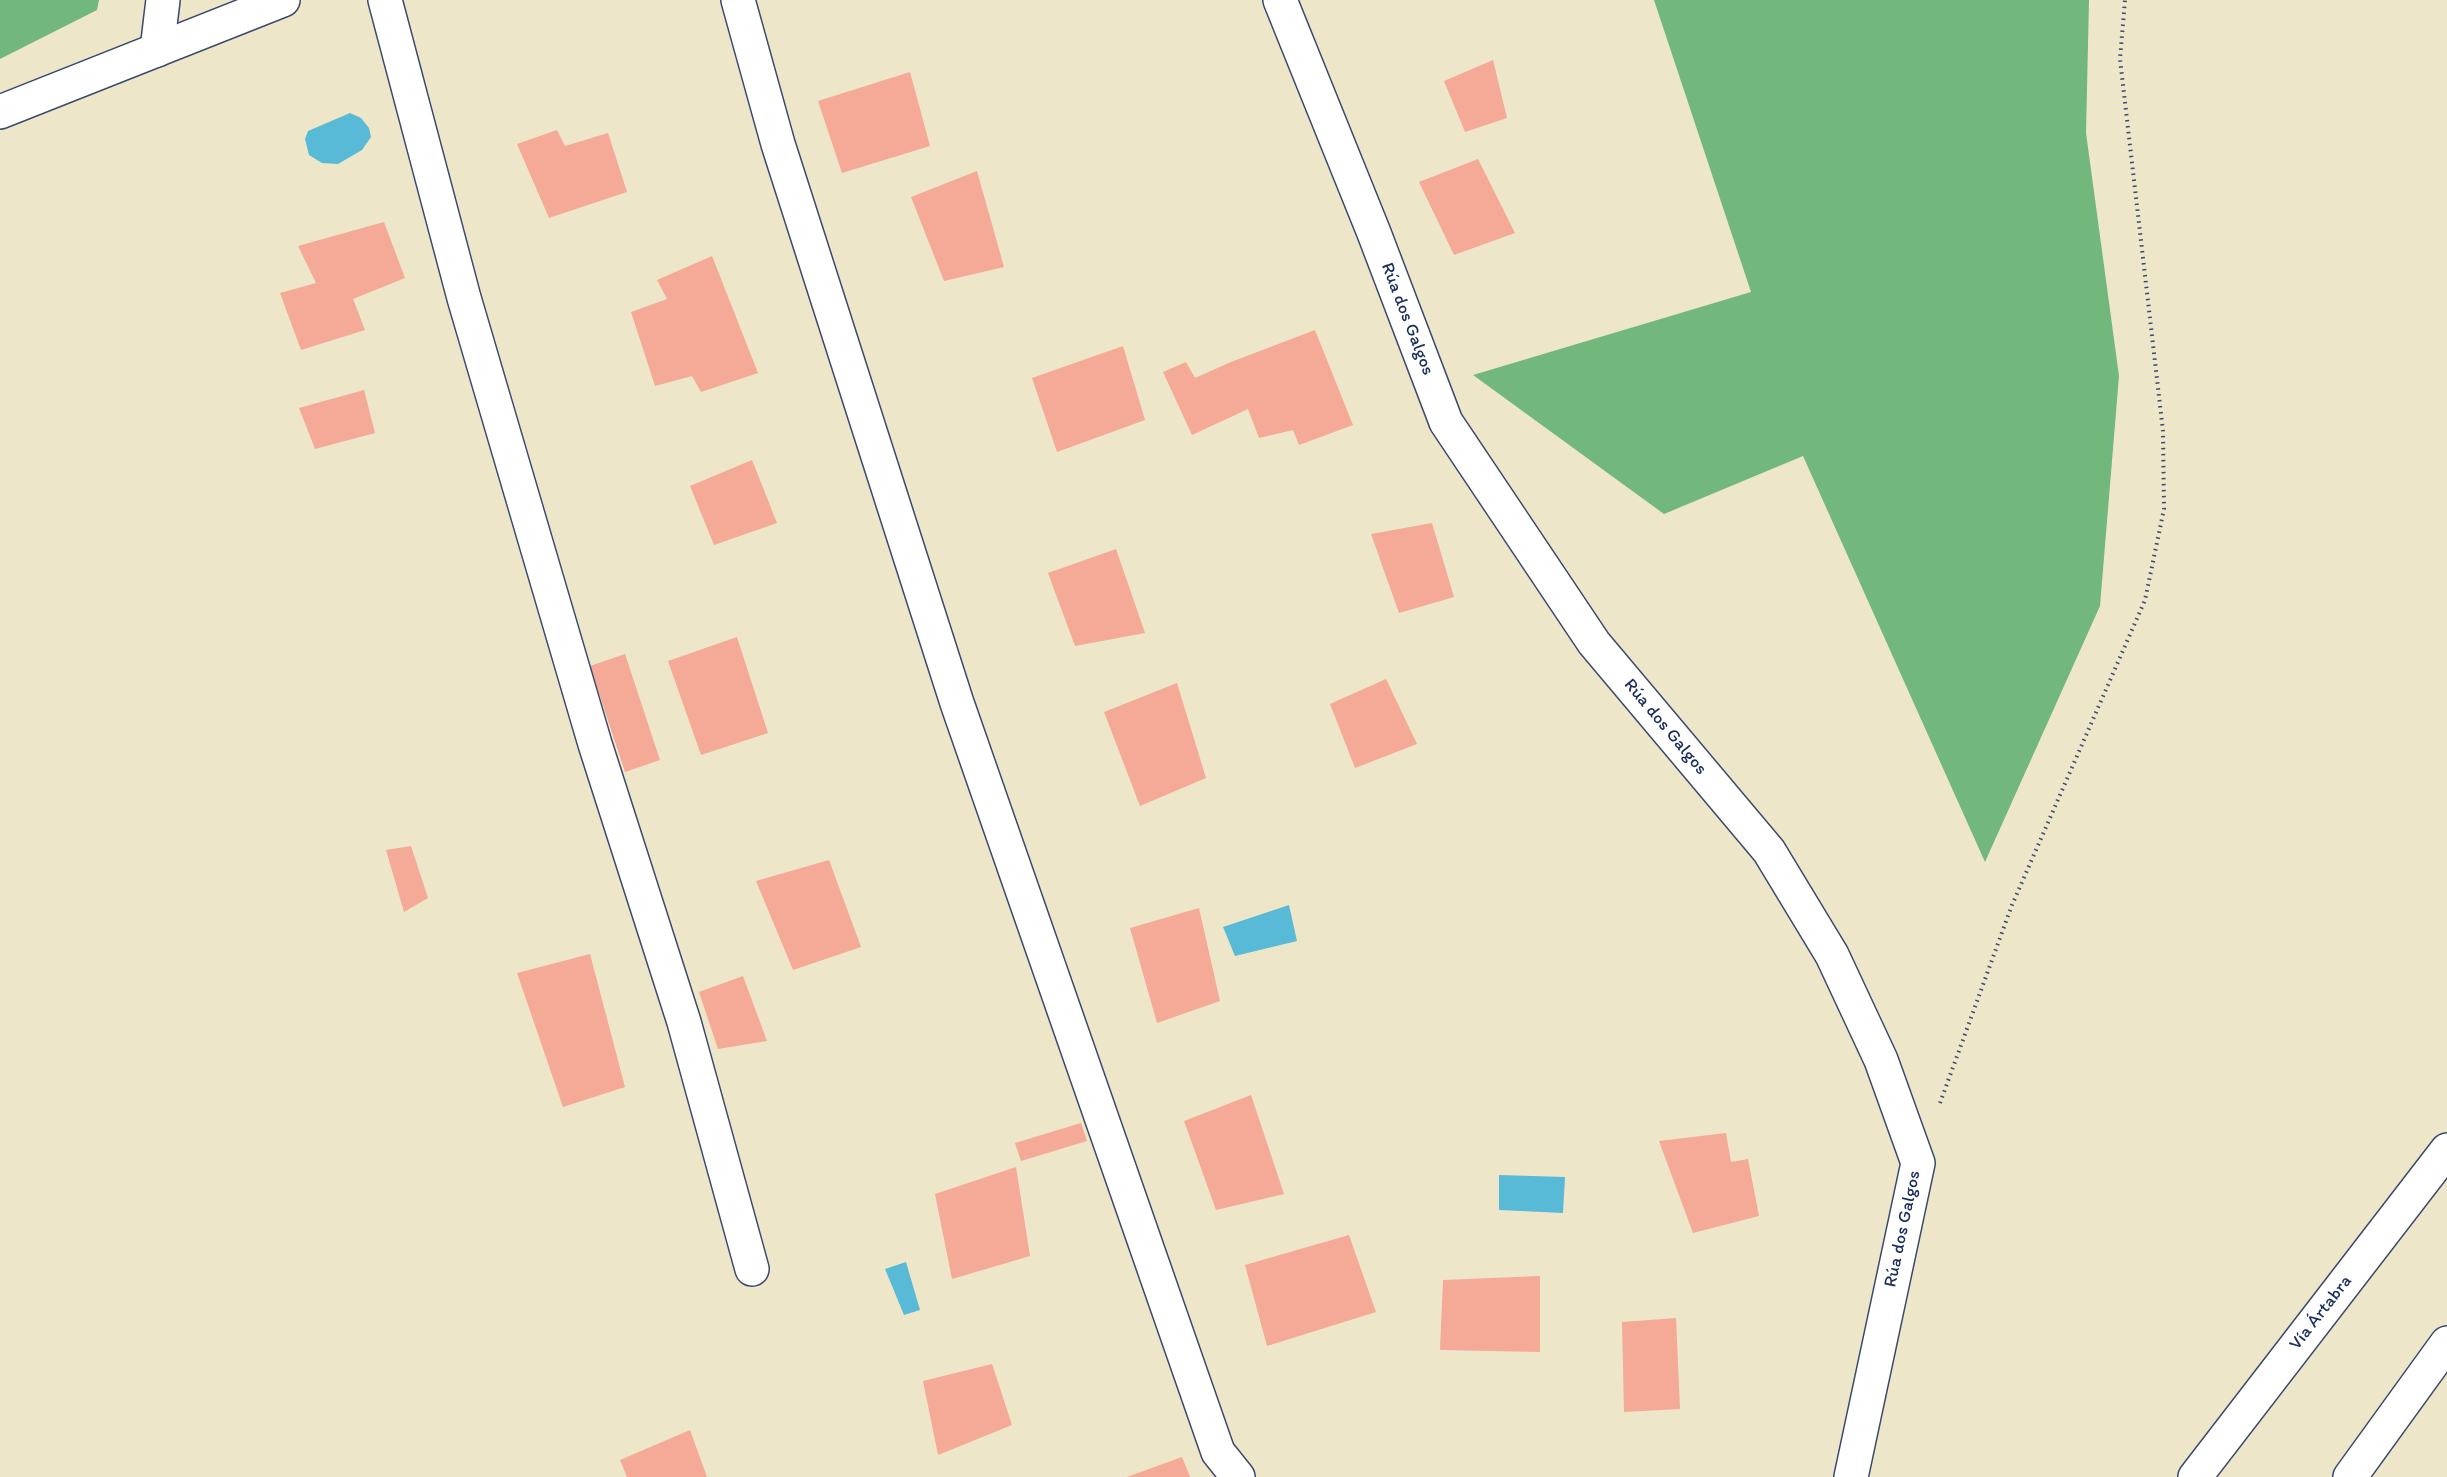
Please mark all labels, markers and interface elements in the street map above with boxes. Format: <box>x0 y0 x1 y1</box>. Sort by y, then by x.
street label: Rúa dos Galgos <box>1376 260 1438 378</box>
street label: Rúa dos Galgos <box>1619 675 1711 779</box>
street label: Rúa dos Galgos <box>1880 1169 1926 1289</box>
street label: Vía Ártabra <box>2285 1271 2357 1355</box>

